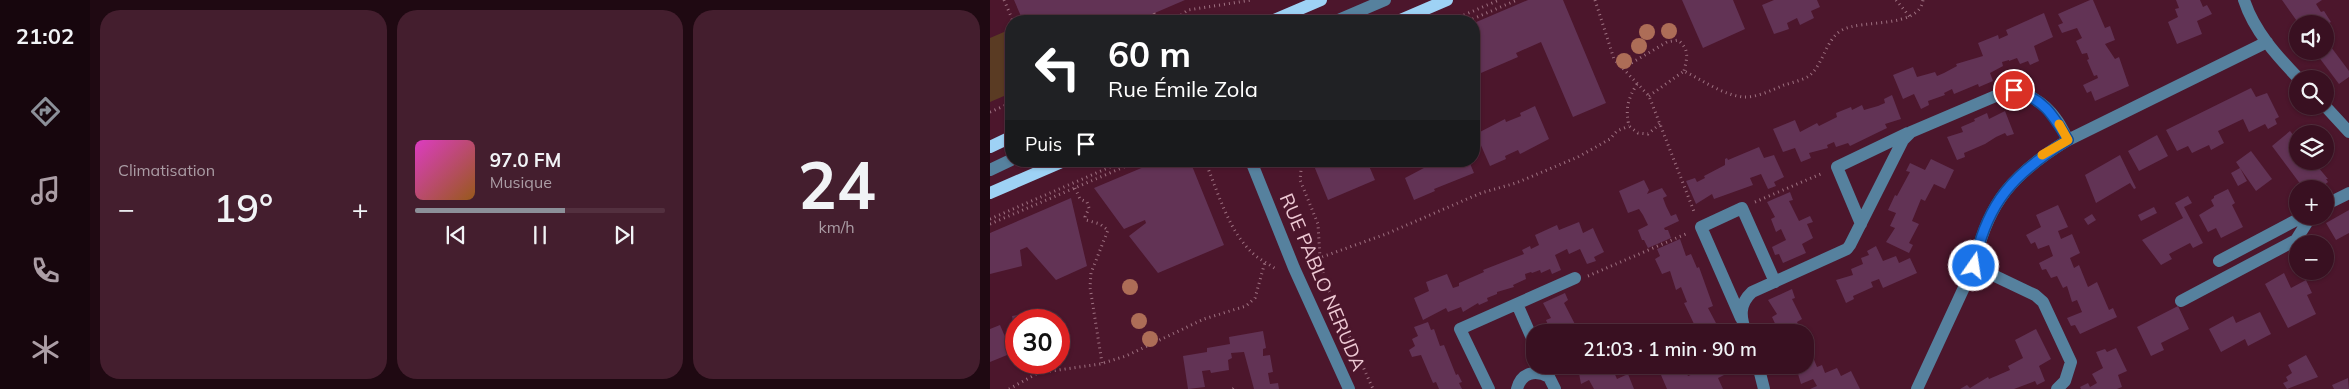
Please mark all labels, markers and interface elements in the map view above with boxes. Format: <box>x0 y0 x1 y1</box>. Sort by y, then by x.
map controls <box>2289 15 2334 280</box>
button: sound <box>2289 15 2334 60</box>
text: 21:02 <box>16 22 74 50</box>
text: 60 m <box>1108 32 1191 76</box>
icon: left <box>1025 35 1090 100</box>
pin <box>1993 69 2035 111</box>
button: search <box>2289 70 2334 115</box>
text: Rue Émile Zola <box>1108 75 1258 103</box>
icon: arrive <box>2000 76 2028 104</box>
icon: directions <box>28 94 63 129</box>
button: layers <box>2289 125 2334 170</box>
icon: arrive <box>1072 130 1100 158</box>
text: Puis <box>1025 132 1062 156</box>
text: 24 <box>798 144 876 225</box>
text: 97.0 FM <box>490 148 561 172</box>
text: Climatisation <box>118 160 215 180</box>
text: Musique <box>490 172 552 192</box>
icon: music <box>28 173 63 208</box>
button: + <box>2289 180 2334 225</box>
text: 19° <box>213 184 273 232</box>
street label: RUE PABLO NERUDA <box>1275 190 1371 374</box>
text: − <box>118 191 135 226</box>
text: + <box>352 191 369 226</box>
text: km/h <box>819 217 855 237</box>
icon: previous <box>442 221 470 249</box>
icon: pause <box>526 221 554 249</box>
icon: next <box>610 221 638 249</box>
button: − <box>2289 235 2334 280</box>
position arrow <box>1947 239 1999 291</box>
icon: phone <box>28 253 63 288</box>
speed limit sign: 30 <box>1005 309 1070 374</box>
icon: climate <box>28 332 63 367</box>
text: 21:03 · 1 min · 90 m <box>1583 337 1757 361</box>

